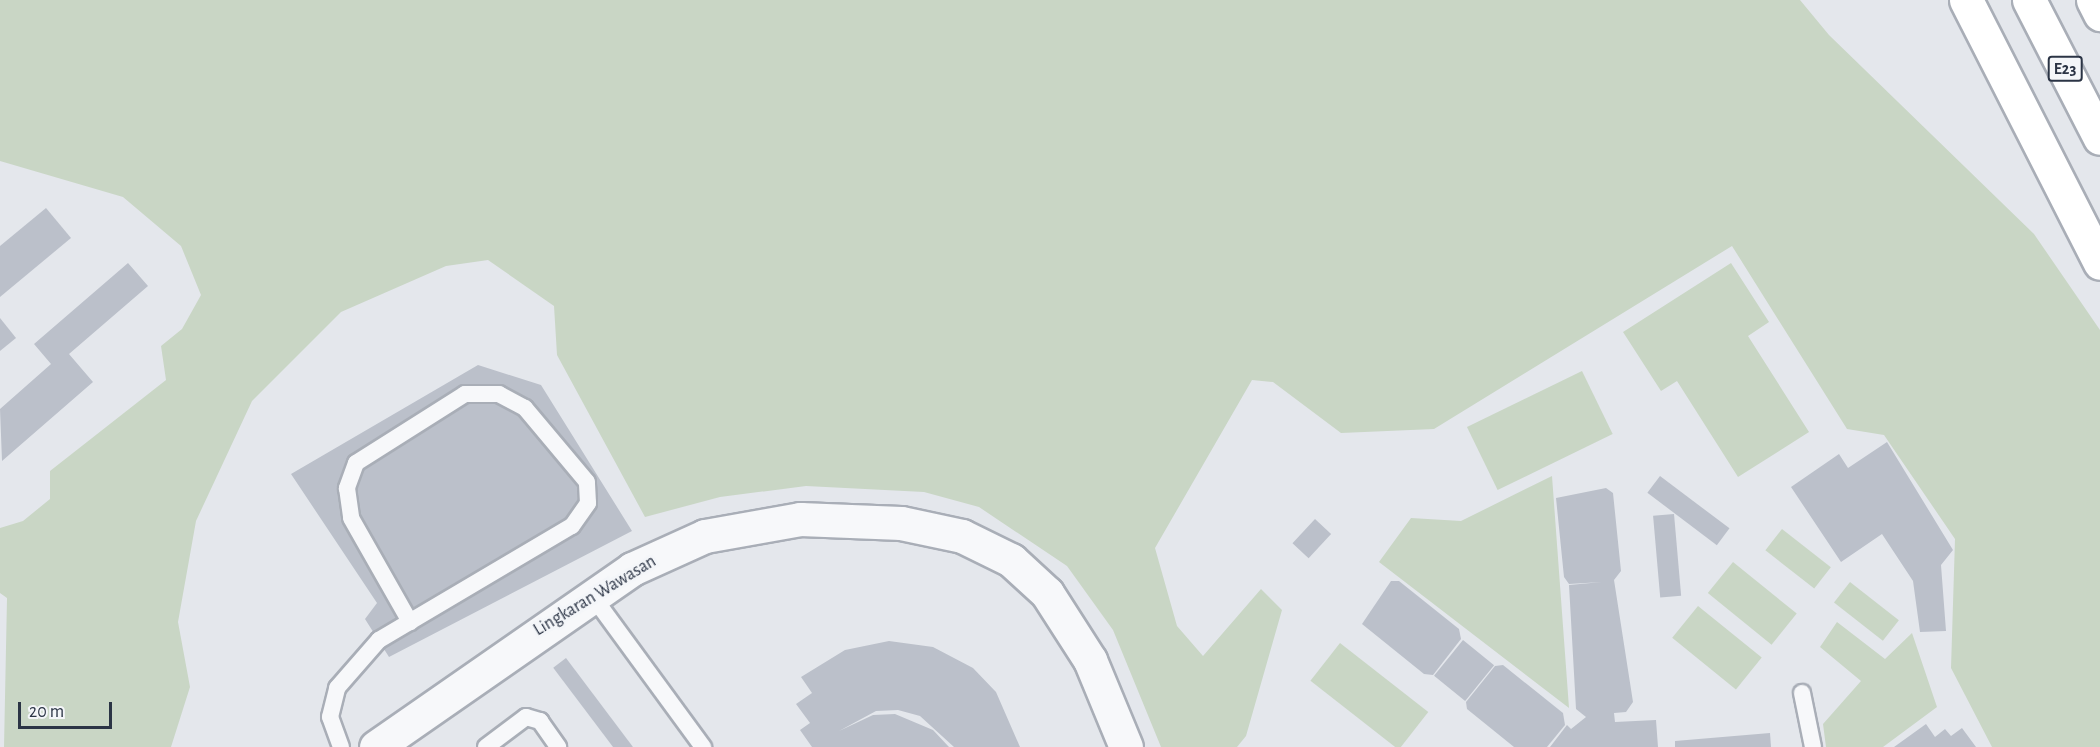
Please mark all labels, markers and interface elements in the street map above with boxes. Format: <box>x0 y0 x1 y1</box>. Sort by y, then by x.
road number: E23 <box>2047 56 2083 82</box>
street label: Lingkaran Wawasan <box>530 551 660 641</box>
scale bar <box>21 690 116 728</box>
text: 20 m <box>29 703 64 721</box>

